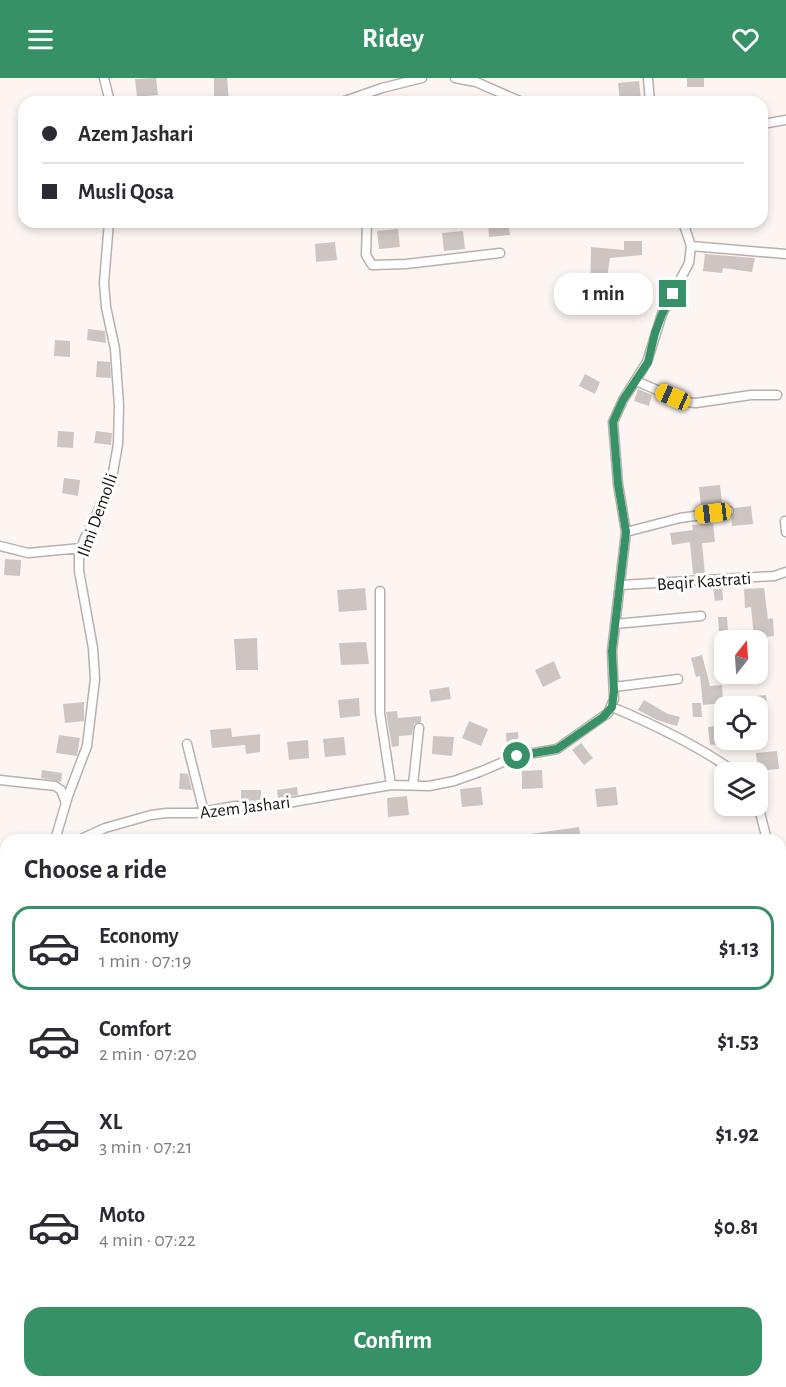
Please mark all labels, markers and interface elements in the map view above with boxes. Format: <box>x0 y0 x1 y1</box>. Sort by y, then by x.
icon: menu <box>24 23 57 56</box>
icon: heart <box>729 23 762 56</box>
text: Ridey <box>362 25 424 52</box>
text: Azem Jashari <box>78 123 193 145</box>
text: Musli Qosa <box>78 181 174 203</box>
callout: 1 min <box>553 273 652 315</box>
route end <box>659 280 686 307</box>
text: 1 min <box>582 284 625 304</box>
car <box>653 381 693 413</box>
street label: Ilmi Demolli <box>75 471 121 559</box>
car <box>694 502 732 524</box>
street label: Beqir Kastrati <box>656 570 752 594</box>
north arrow <box>714 630 768 684</box>
map controls <box>714 630 768 816</box>
button: locate <box>714 696 768 750</box>
route start <box>503 742 530 769</box>
button: layers <box>714 762 768 816</box>
street label: Azem Jashari <box>199 794 291 822</box>
text: Choose a ride <box>24 856 167 883</box>
icon: car <box>27 921 81 975</box>
text: Economy <box>99 925 179 947</box>
text: $1.13 <box>719 937 759 959</box>
text: 1 min · 07:19 <box>99 951 191 971</box>
icon: car <box>27 1014 81 1068</box>
text: Comfort <box>99 1018 171 1040</box>
text: $1.53 <box>717 1030 759 1052</box>
text: 2 min · 07:20 <box>99 1044 197 1064</box>
icon: car <box>27 1107 81 1161</box>
text: XL <box>99 1111 122 1133</box>
text: $1.92 <box>715 1123 759 1145</box>
text: 3 min · 07:21 <box>99 1137 192 1157</box>
icon: car <box>27 1200 81 1254</box>
text: Moto <box>99 1204 145 1226</box>
text: $0.81 <box>714 1216 759 1238</box>
text: 4 min · 07:22 <box>99 1230 196 1250</box>
button: Confirm <box>24 1307 762 1376</box>

